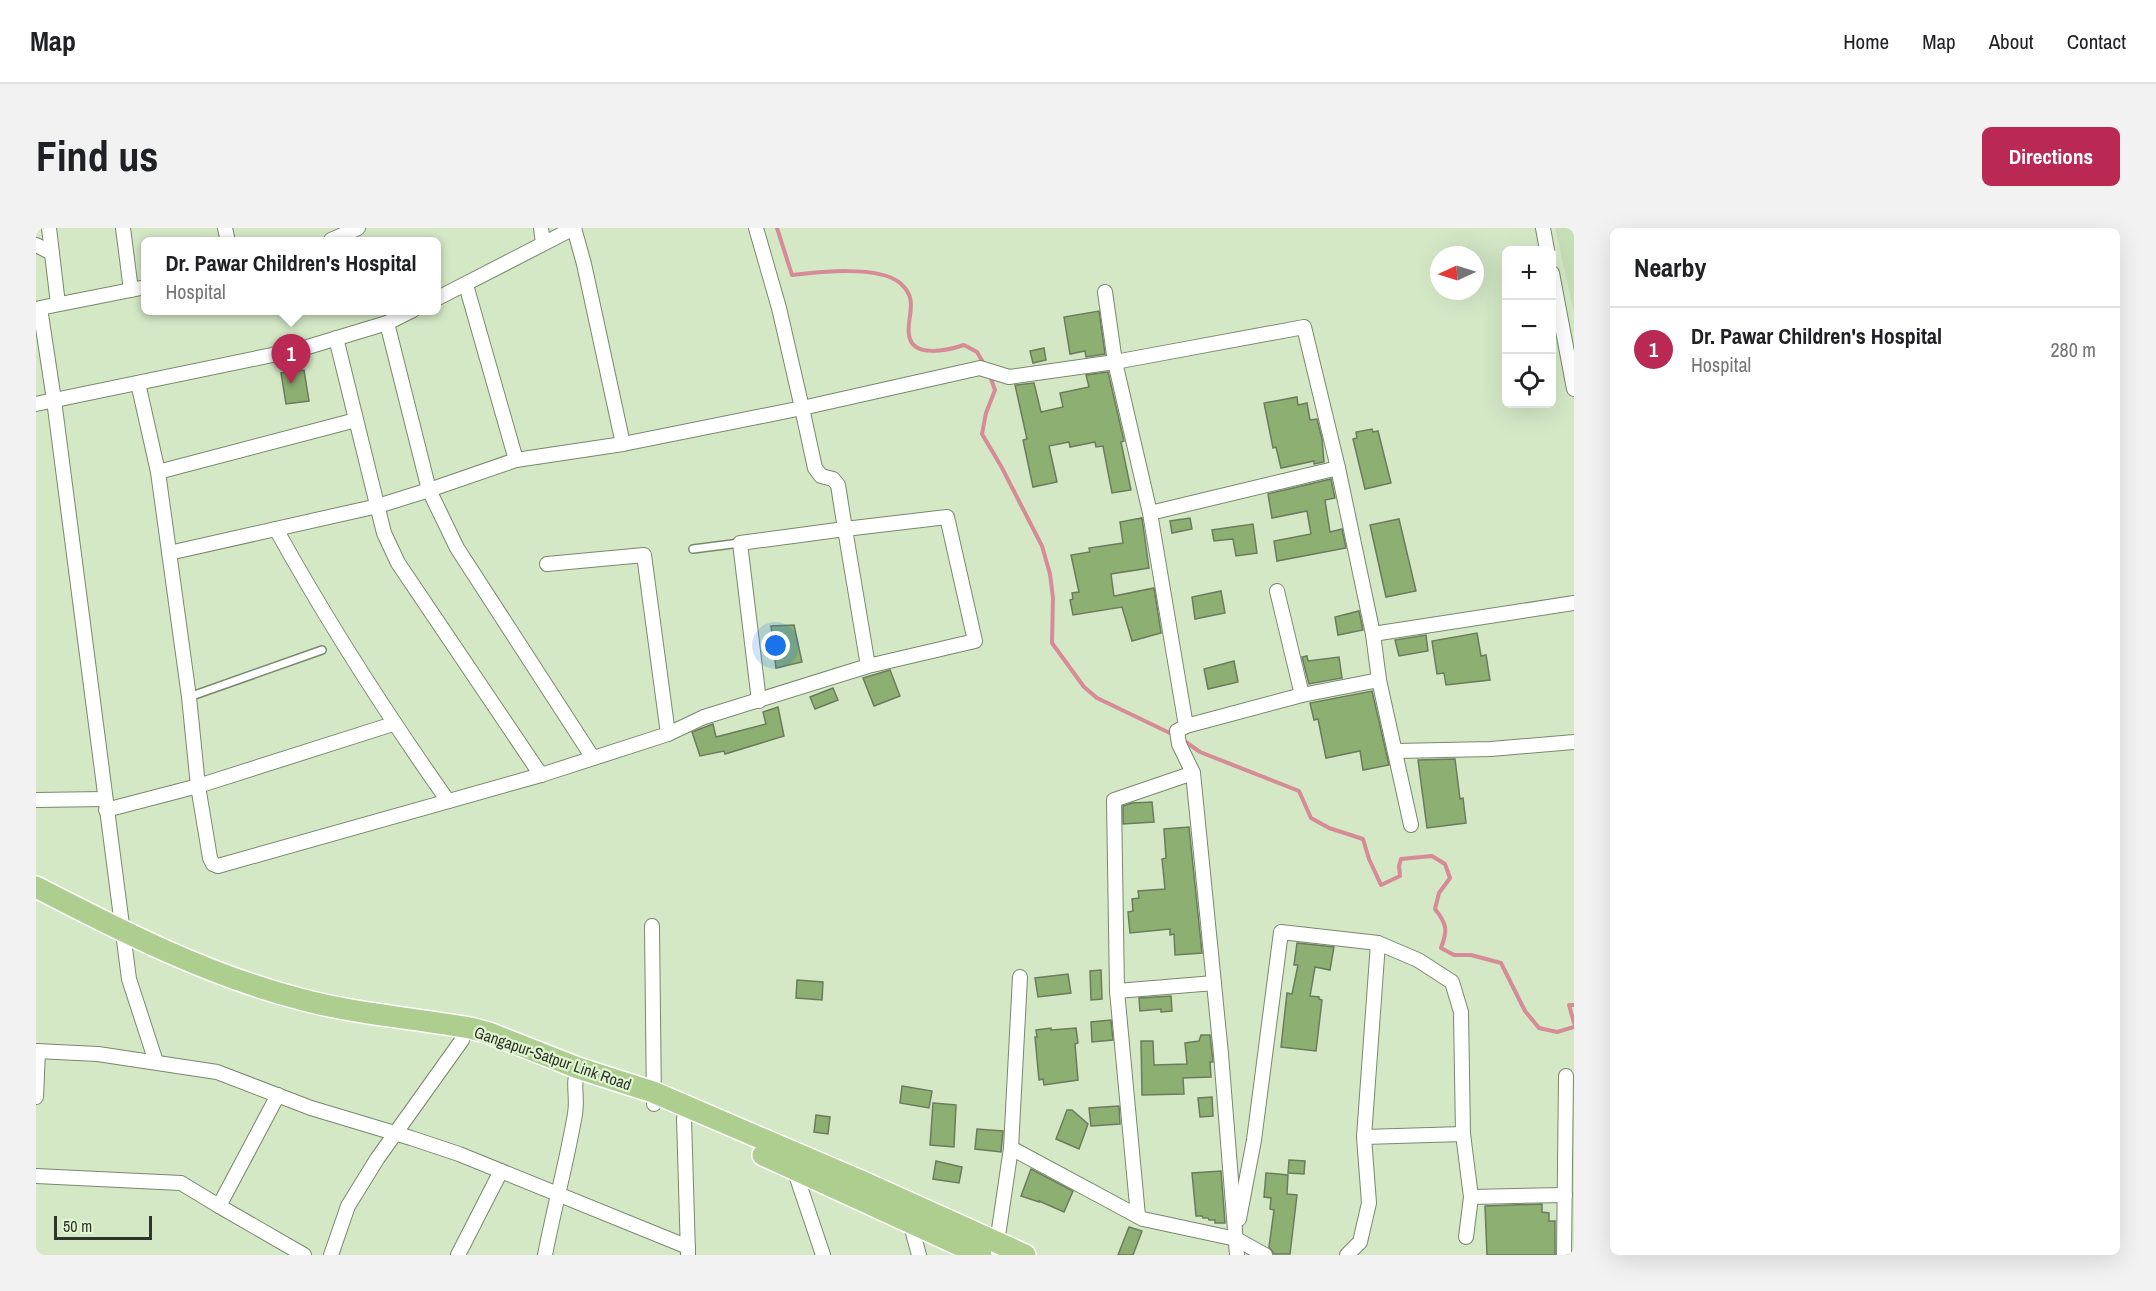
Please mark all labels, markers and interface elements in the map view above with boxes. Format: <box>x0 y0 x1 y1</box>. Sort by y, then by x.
text: Map <box>30 22 76 60</box>
text: Home <box>1843 27 1889 56</box>
text: Map <box>1922 27 1956 56</box>
text: About <box>1989 27 2034 56</box>
text: Contact <box>2067 27 2126 56</box>
button: Directions <box>1982 127 2120 186</box>
text: Find us <box>36 128 158 184</box>
popup <box>141 237 441 315</box>
north arrow <box>1430 246 1484 300</box>
map controls <box>1502 246 1556 408</box>
button: + <box>1502 246 1556 300</box>
text: Dr. Pawar Children's Hospital <box>166 248 416 278</box>
text: Nearby <box>1634 250 1706 285</box>
text: Hospital <box>166 278 226 305</box>
button: − <box>1502 300 1556 354</box>
text: Dr. Pawar Children's Hospital <box>1691 321 1942 351</box>
pin: 1 <box>272 334 310 384</box>
text: 1 <box>1649 336 1658 363</box>
text: 280 m <box>2050 336 2096 363</box>
text: Hospital <box>1691 351 1751 378</box>
button: locate <box>1502 354 1556 408</box>
your location <box>761 631 790 660</box>
street label: Gangapur-Satpur Link Road <box>471 1021 635 1095</box>
scale bar <box>54 1213 152 1240</box>
text: 50 m <box>63 1215 92 1237</box>

